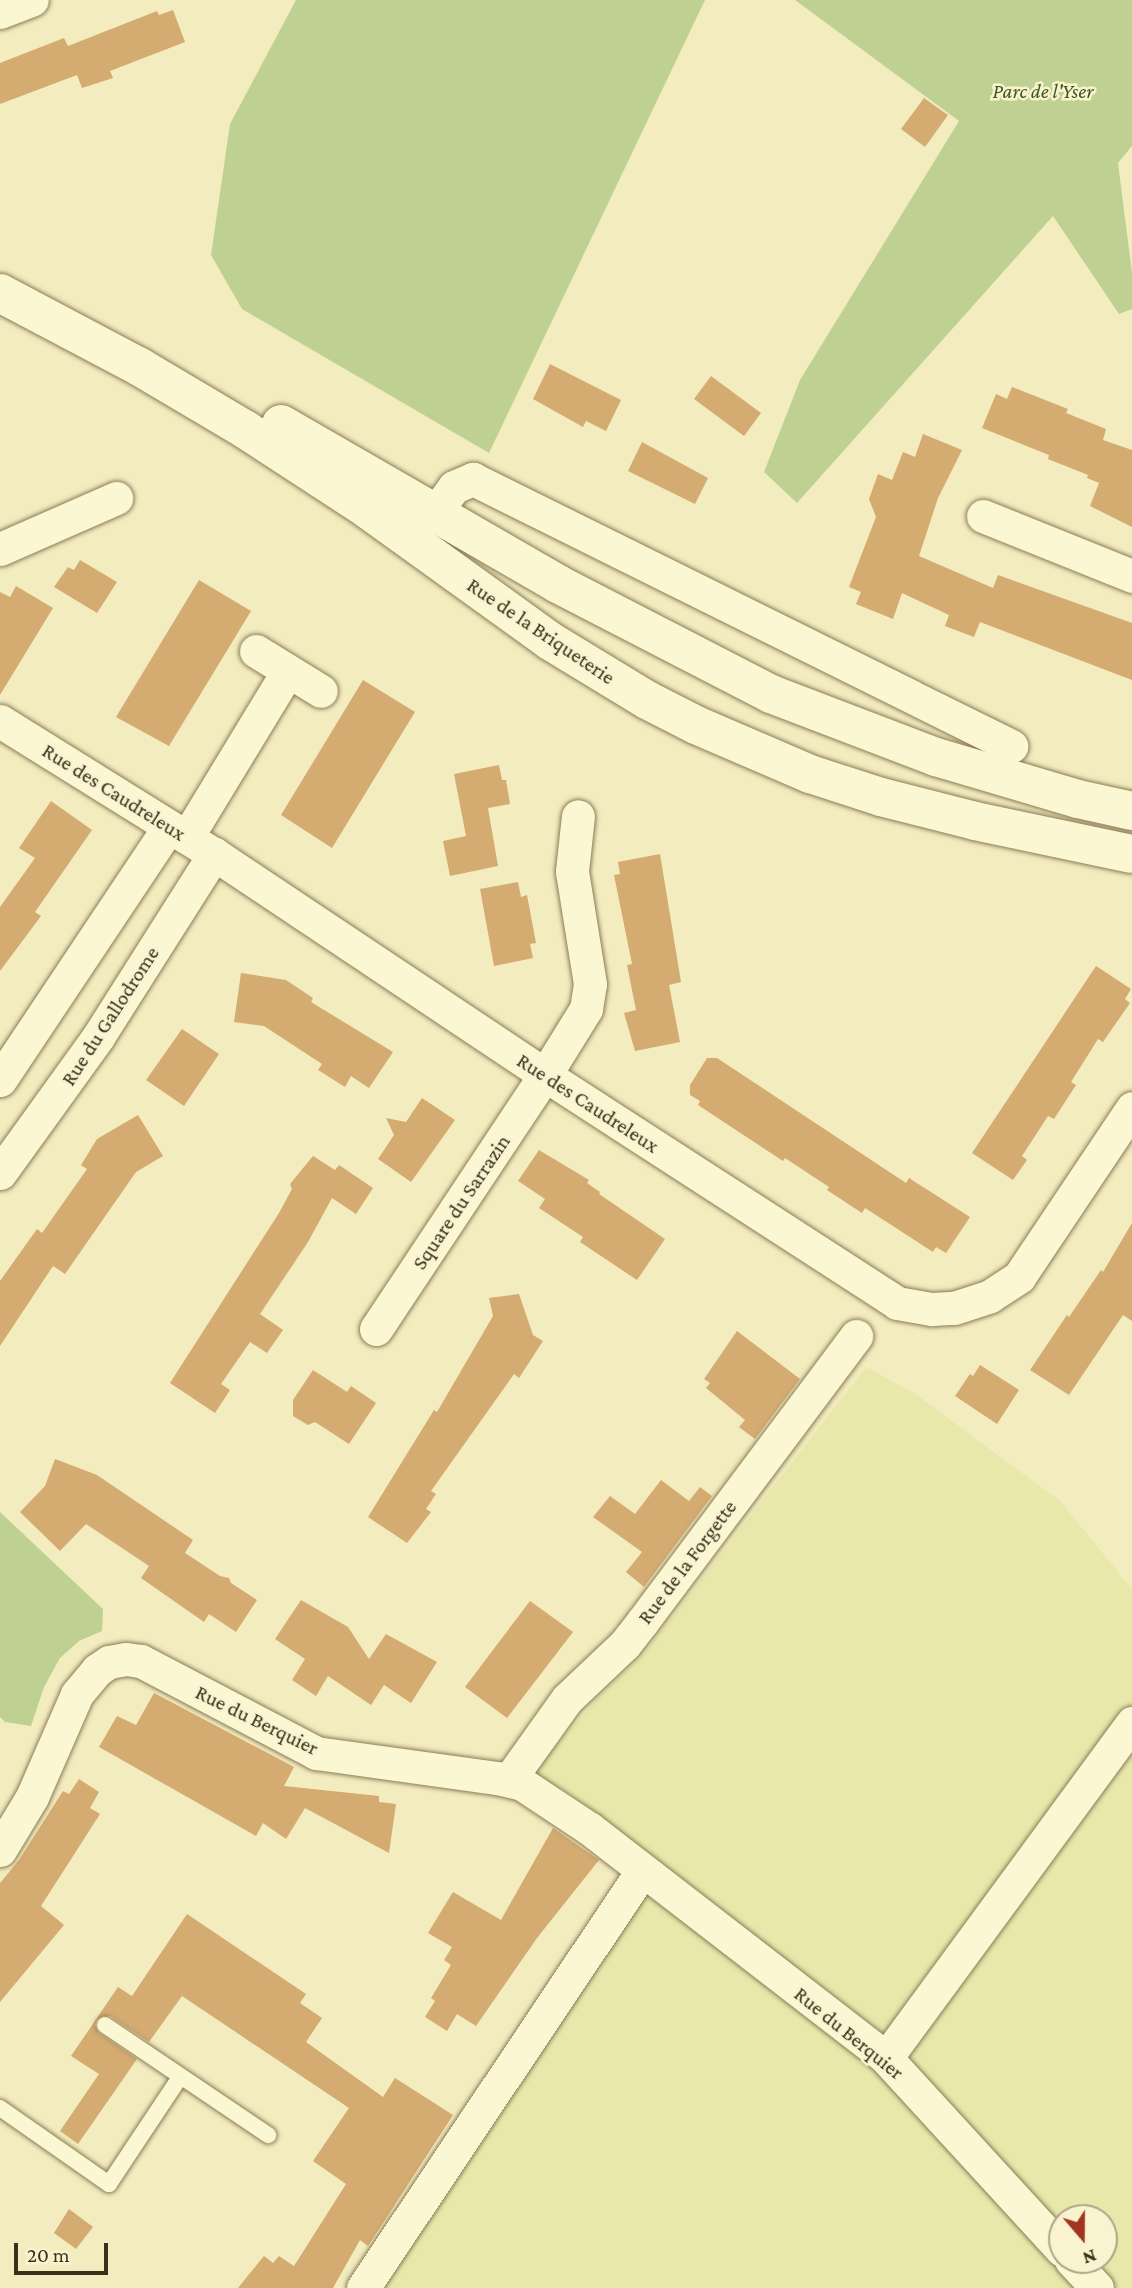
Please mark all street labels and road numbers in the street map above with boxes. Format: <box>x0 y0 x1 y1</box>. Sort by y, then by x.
street label: Rue de la Briqueterie <box>462 572 620 690</box>
street label: Rue des Caudreleux <box>38 738 190 846</box>
street label: Rue du Gallodrome <box>56 942 164 1090</box>
street label: Rue des Caudreleux <box>512 1048 664 1158</box>
street label: Square du Sarrazin <box>407 1130 515 1274</box>
street label: Rue de la Forgette <box>632 1495 742 1629</box>
street label: Rue du Berquier <box>191 1679 323 1761</box>
street label: Rue du Berquier <box>789 1981 909 2085</box>

